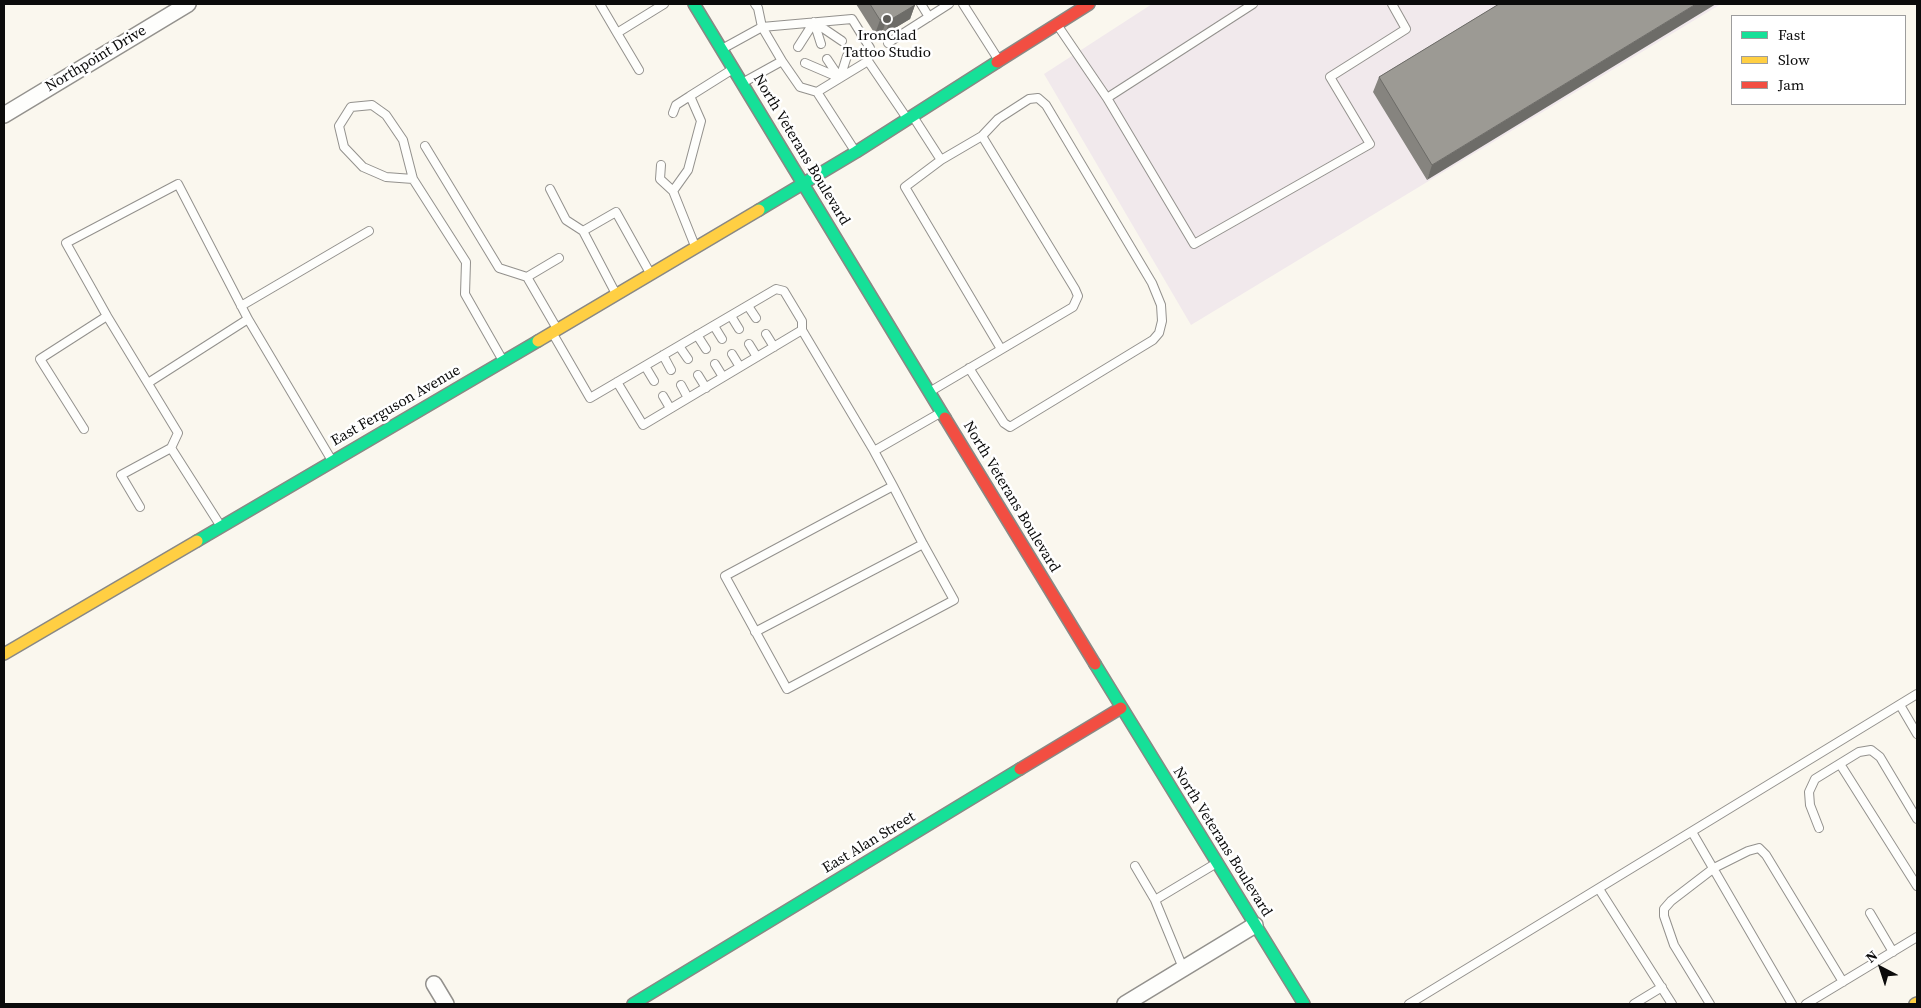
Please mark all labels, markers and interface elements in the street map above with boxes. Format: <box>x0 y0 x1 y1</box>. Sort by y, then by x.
marker: IronClad Tattoo Studio <box>881 13 893 25</box>
legend <box>1731 15 1906 105</box>
street label: Northpoint Drive <box>42 22 150 96</box>
text: Fast <box>1778 24 1805 45</box>
place label: IronClad Tattoo Studio <box>843 27 931 62</box>
text: Slow <box>1778 49 1810 70</box>
street label: North Veterans Boulevard <box>749 71 853 229</box>
text: Jam <box>1778 74 1804 95</box>
street label: East Ferguson Avenue <box>328 362 464 450</box>
street label: North Veterans Boulevard <box>959 418 1063 576</box>
street label: North Veterans Boulevard <box>1169 764 1275 920</box>
street label: East Alan Street <box>819 808 919 878</box>
north arrow <box>1856 943 1906 993</box>
text: N <box>1861 946 1882 967</box>

